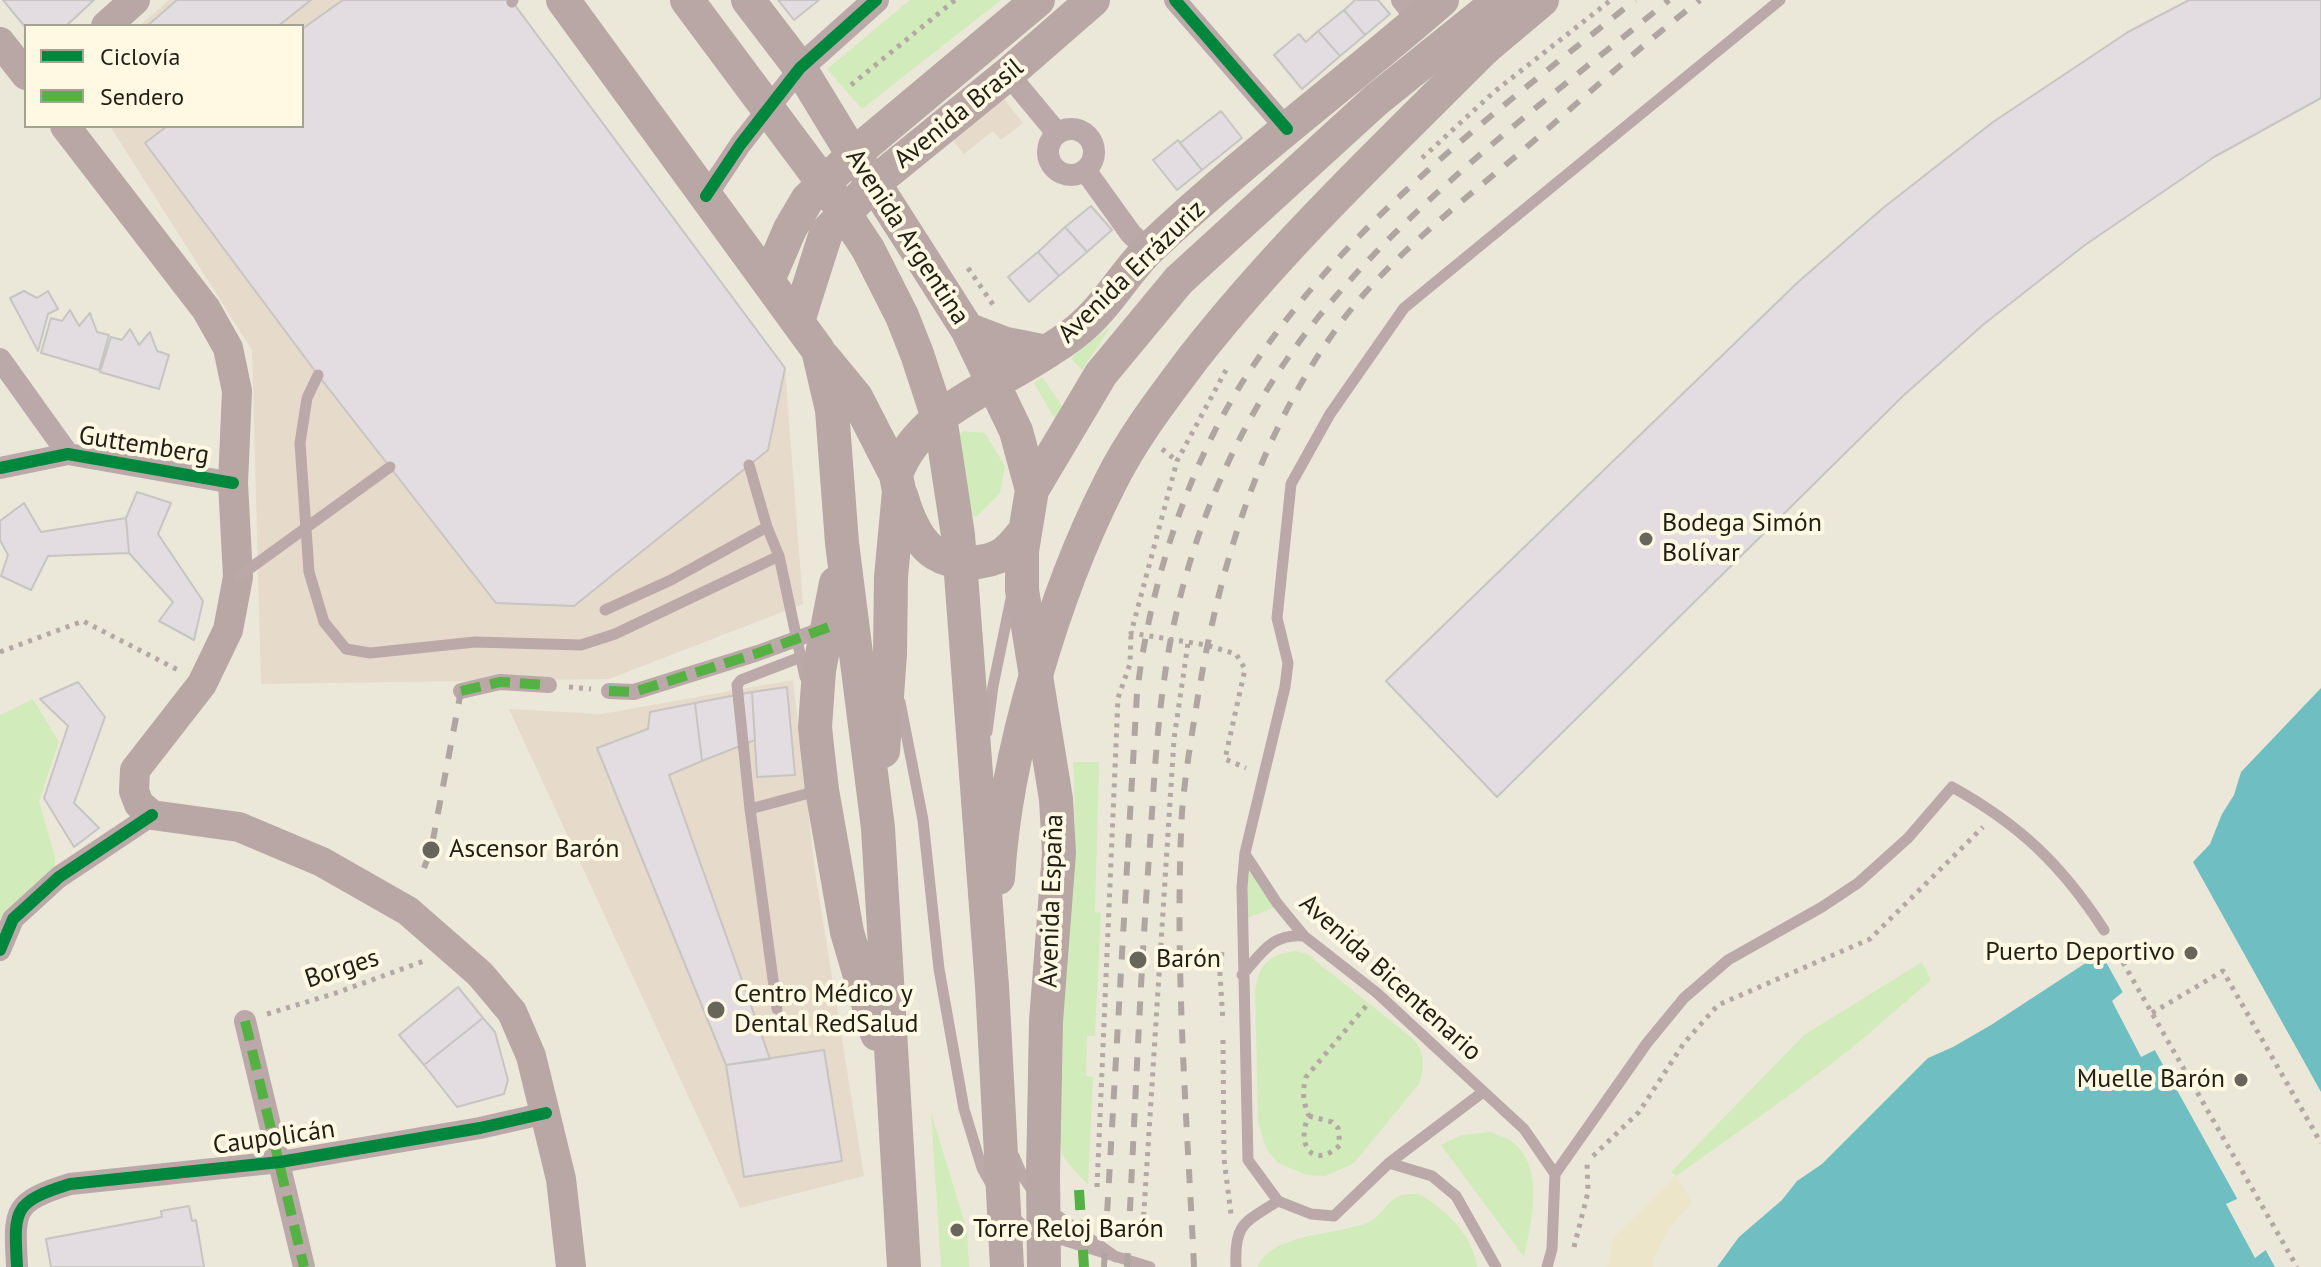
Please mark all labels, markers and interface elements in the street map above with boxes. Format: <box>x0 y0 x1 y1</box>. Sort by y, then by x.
legend <box>24 24 304 128</box>
text: Ciclovía <box>100 41 180 72</box>
street label: Avenida Brasil <box>888 52 1030 176</box>
text: Sendero <box>100 81 184 112</box>
street label: Avenida Argentina <box>839 143 975 331</box>
street label: Avenida Errázuriz <box>1052 194 1212 350</box>
street label: Guttemberg <box>77 420 211 472</box>
place label: Bodega Simón Bolívar <box>1662 508 1822 570</box>
marker: Bodega Simón Bolívar <box>1637 530 1655 548</box>
street label: Avenida España <box>1033 814 1071 988</box>
place label: Ascensor Barón <box>449 834 619 866</box>
marker: Ascensor Barón <box>420 839 442 861</box>
street label: Avenida Bicentenario <box>1293 888 1487 1068</box>
place label: Puerto Deportivo <box>1985 937 2175 969</box>
street label: Borges <box>301 942 383 996</box>
place label: Barón <box>1156 944 1221 976</box>
marker: Puerto Deportivo <box>2182 944 2200 962</box>
marker: Barón <box>1127 949 1149 971</box>
place label: Centro Médico y Dental RedSalud <box>734 979 918 1040</box>
marker: Centro Médico y Dental RedSalud <box>705 999 727 1021</box>
place label: Muelle Barón <box>2077 1064 2225 1096</box>
marker: Muelle Barón <box>2232 1071 2250 1089</box>
street label: Caupolicán <box>211 1114 337 1162</box>
place label: Torre Reloj Barón <box>973 1214 1164 1246</box>
marker: Torre Reloj Barón <box>948 1221 966 1239</box>

